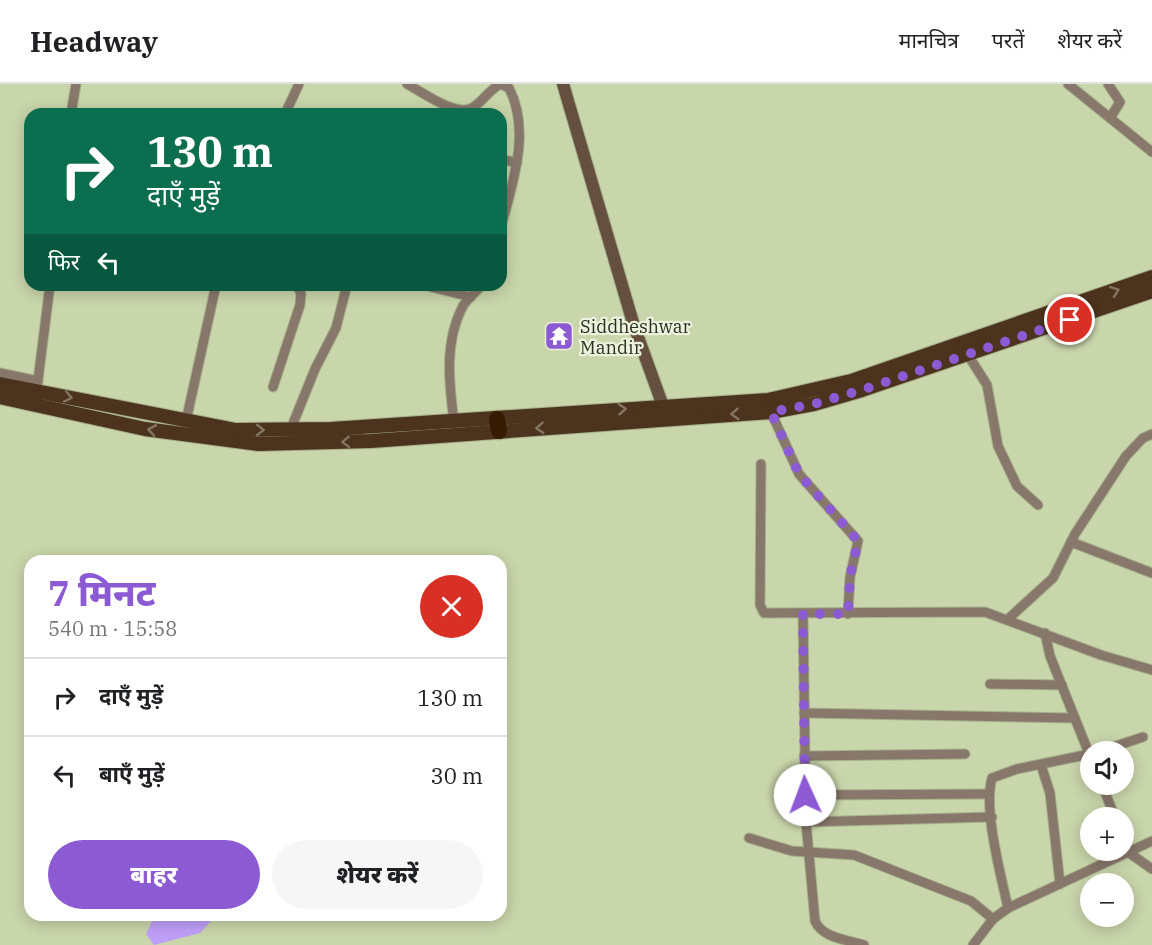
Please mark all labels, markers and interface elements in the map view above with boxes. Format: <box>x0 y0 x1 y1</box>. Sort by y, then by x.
text: Headway <box>30 23 158 60</box>
text: मानचित्र <box>899 26 959 54</box>
text: परतें <box>992 26 1024 54</box>
text: शेयर करें <box>1057 26 1122 54</box>
text: 130 m <box>147 124 273 179</box>
icon: right <box>48 132 126 210</box>
text: दाएँ मुड़ें <box>147 177 220 212</box>
icon: left <box>92 246 125 279</box>
text: फिर <box>48 247 80 276</box>
one-way arrow <box>1109 285 1119 298</box>
pin <box>1044 294 1095 345</box>
icon: arrive <box>1053 303 1086 336</box>
place label: Siddheshwar Mandir <box>580 315 691 359</box>
temple icon: Siddheshwar Mandir <box>543 320 575 352</box>
one-way arrow <box>63 390 73 403</box>
one-way arrow <box>618 403 627 416</box>
one-way arrow <box>730 408 739 421</box>
one-way arrow <box>536 421 545 434</box>
one-way arrow <box>147 424 156 436</box>
one-way arrow <box>255 424 264 437</box>
one-way arrow <box>341 435 350 448</box>
text: 7 मिनट <box>48 569 155 616</box>
button: close <box>420 575 483 638</box>
text: 540 m · 15:58 <box>48 615 177 642</box>
icon: right <box>48 681 81 714</box>
text: दाएँ मुड़ें <box>99 681 163 710</box>
text: 130 m <box>417 683 483 712</box>
map controls <box>1080 741 1134 927</box>
button: sound <box>1080 741 1134 795</box>
icon: left <box>48 759 81 792</box>
text: बाएँ मुड़ें <box>99 759 164 788</box>
text: 30 m <box>431 761 483 790</box>
position arrow <box>773 763 837 827</box>
button: + <box>1080 807 1134 861</box>
button: बाहर <box>48 840 260 909</box>
button: शेयर करें <box>272 840 483 909</box>
button: − <box>1080 873 1134 927</box>

